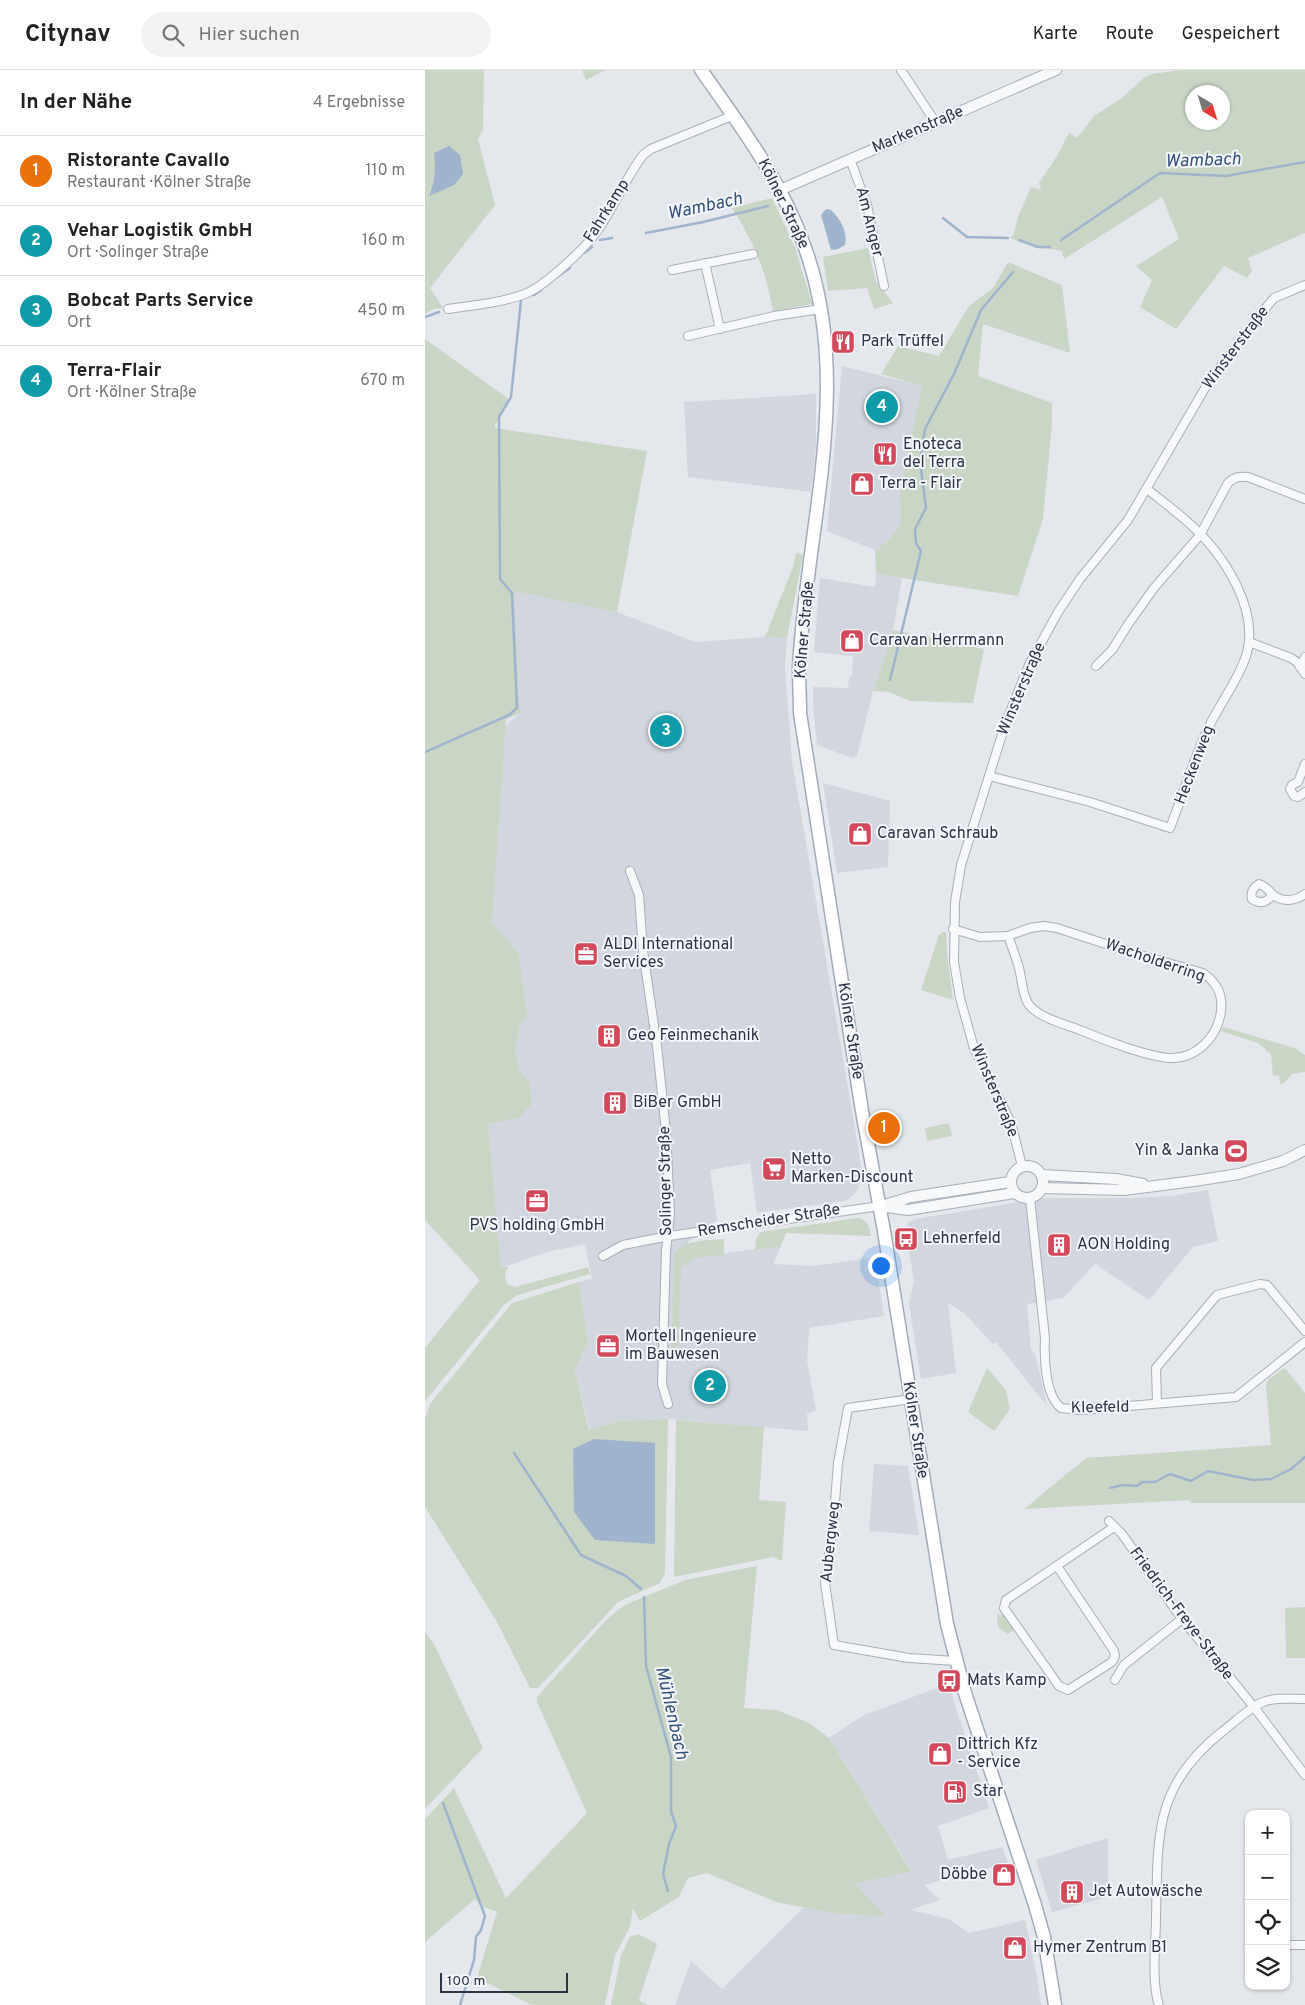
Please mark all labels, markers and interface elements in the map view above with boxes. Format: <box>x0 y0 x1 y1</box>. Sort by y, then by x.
search box <box>141 12 491 57</box>
text: Citynav <box>25 20 111 50</box>
icon: search <box>159 21 187 49</box>
text: Hier suchen <box>199 23 300 47</box>
text: Karte <box>1033 23 1078 46</box>
text: Route <box>1106 23 1154 46</box>
text: Gespeichert <box>1182 23 1280 46</box>
north arrow <box>1185 85 1230 130</box>
text: In der Nähe <box>20 89 132 116</box>
text: 4 Ergebnisse <box>313 93 405 113</box>
street label: Markenstraße <box>869 102 967 158</box>
water label: Wambach <box>1165 148 1242 174</box>
text: Ristorante Cavallo <box>67 149 230 173</box>
street label: Kölner Straße <box>753 156 813 252</box>
text: 1 <box>33 161 39 181</box>
text: 110 m <box>365 161 405 181</box>
text: Restaurant · Kölner Straße <box>67 173 251 193</box>
street label: Fahrkamp <box>580 176 634 246</box>
street label: Am Anger <box>851 185 887 259</box>
water label: Wambach <box>665 188 745 226</box>
text: Vehar Logistik GmbH <box>67 219 253 243</box>
text: 2 <box>31 231 41 251</box>
text: 160 m <box>362 231 405 251</box>
text: Ort · Solinger Straße <box>67 243 209 263</box>
text: Bobcat Parts Service <box>67 289 253 313</box>
text: 3 <box>31 301 41 321</box>
text: 450 m <box>358 301 405 321</box>
street label: Winsterstraße <box>1198 302 1274 394</box>
text: Ort <box>67 313 91 333</box>
restaurant icon: Park Trüffel <box>830 329 856 355</box>
place label: Park Trüffel <box>861 332 944 352</box>
text: Terra-Flair <box>67 359 161 383</box>
text: 4 <box>31 371 41 391</box>
text: 670 m <box>360 371 405 391</box>
text: Ort · Kölner Straße <box>67 383 197 403</box>
pin: 4 <box>866 388 898 426</box>
place label: Enoteca del Terra <box>903 435 965 473</box>
restaurant icon: Enoteca del Terra <box>872 441 898 467</box>
shop icon: Terra - Flair <box>849 471 875 497</box>
place label: Terra - Flair <box>879 474 962 494</box>
street label: Kölner Straße <box>791 580 819 680</box>
shop icon: Caravan Herrmann <box>839 628 865 654</box>
place label: Caravan Herrmann <box>869 631 1004 651</box>
street label: Winsterstraße <box>993 639 1051 739</box>
pin: 3 <box>650 712 682 750</box>
street label: Heckenweg <box>1171 723 1219 807</box>
shop icon: Caravan Schraub <box>847 821 873 847</box>
place label: Caravan Schraub <box>877 824 998 844</box>
place label: ALDI International Services <box>603 935 733 973</box>
street label: Wacholderring <box>1102 935 1208 987</box>
office icon: ALDI International Services <box>573 941 599 967</box>
street label: Kölner Straße <box>832 981 868 1081</box>
building icon: Geo Feinmechanik <box>596 1023 622 1049</box>
place label: Geo Feinmechanik <box>627 1026 759 1046</box>
street label: Winsterstraße <box>965 1041 1023 1141</box>
building icon: BiBer GmbH <box>602 1090 628 1116</box>
place label: BiBer GmbH <box>633 1093 722 1113</box>
pin: 1 <box>868 1109 900 1147</box>
street label: Solinger Straße <box>655 1126 677 1236</box>
sports icon: Yin & Janka <box>1223 1138 1249 1164</box>
place label: Yin & Janka <box>1134 1141 1219 1161</box>
place label: Netto Marken-Discount <box>791 1150 913 1188</box>
supermarket icon: Netto Marken-Discount <box>761 1156 787 1182</box>
office icon: PVS holding GmbH <box>524 1188 550 1214</box>
street label: Remscheider Straße <box>696 1200 842 1242</box>
place label: PVS holding GmbH <box>469 1216 605 1236</box>
bus stop icon: Lehnerfeld <box>893 1226 919 1252</box>
place label: Lehnerfeld <box>923 1229 1001 1249</box>
building icon: AON Holding <box>1046 1232 1072 1258</box>
place label: AON Holding <box>1077 1235 1170 1255</box>
your location <box>868 1253 894 1279</box>
place label: Mortell Ingenieure im Bauwesen <box>625 1327 757 1365</box>
office icon: Mortell Ingenieure im Bauwesen <box>595 1333 621 1359</box>
pin: 2 <box>694 1367 726 1405</box>
street label: Kölner Straße <box>897 1380 933 1480</box>
street label: Kleefeld <box>1071 1397 1129 1419</box>
street label: Aubergweg <box>817 1500 845 1584</box>
street label: Friedrich-Freye-Straße <box>1125 1544 1237 1684</box>
water label: Mühlenbach <box>649 1664 693 1762</box>
bus stop icon: Mats Kamp <box>936 1668 962 1694</box>
place label: Mats Kamp <box>967 1671 1046 1691</box>
place label: Dittrich Kfz - Service <box>957 1735 1038 1773</box>
shop icon: Dittrich Kfz - Service <box>927 1741 953 1767</box>
fuel station icon: Star <box>942 1779 968 1805</box>
place label: Star <box>973 1782 1003 1802</box>
map controls <box>1245 1810 1290 1990</box>
button: + <box>1245 1810 1290 1855</box>
button: − <box>1245 1855 1290 1900</box>
shop icon: Döbbe <box>991 1862 1017 1888</box>
place label: Döbbe <box>940 1865 987 1885</box>
building icon: Jet Autowäsche <box>1059 1879 1085 1905</box>
place label: Jet Autowäsche <box>1089 1882 1203 1902</box>
button: locate <box>1245 1900 1290 1945</box>
shop icon: Hymer Zentrum B1 <box>1002 1935 1028 1961</box>
place label: Hymer Zentrum B1 <box>1033 1938 1167 1958</box>
button: layers <box>1245 1945 1290 1990</box>
scale bar <box>440 1970 567 1993</box>
text: 100 m <box>447 1973 485 1990</box>

